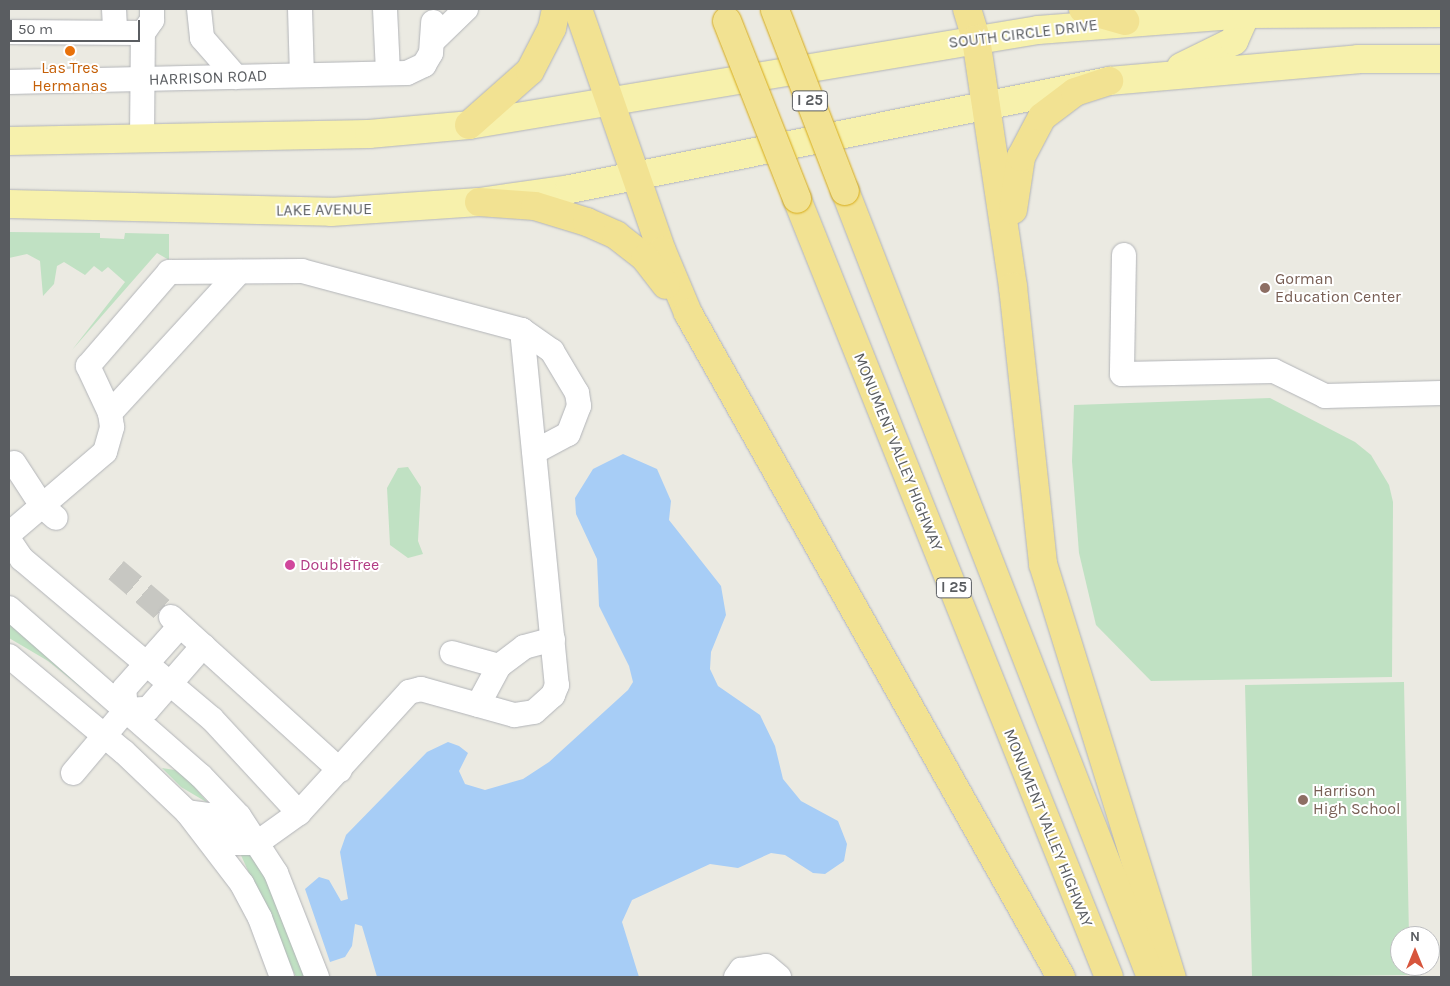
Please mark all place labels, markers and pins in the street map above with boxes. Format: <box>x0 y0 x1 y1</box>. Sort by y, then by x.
marker: Las Tres Hermanas <box>64 45 76 57</box>
place label: Las Tres Hermanas <box>32 58 108 96</box>
place label: Gorman Education Center <box>1275 269 1401 307</box>
marker: Gorman Education Center <box>1259 282 1271 294</box>
place label: DoubleTree <box>300 555 379 575</box>
marker: DoubleTree <box>284 559 296 571</box>
place label: Harrison High School <box>1313 781 1401 819</box>
marker: Harrison High School <box>1297 794 1309 806</box>

